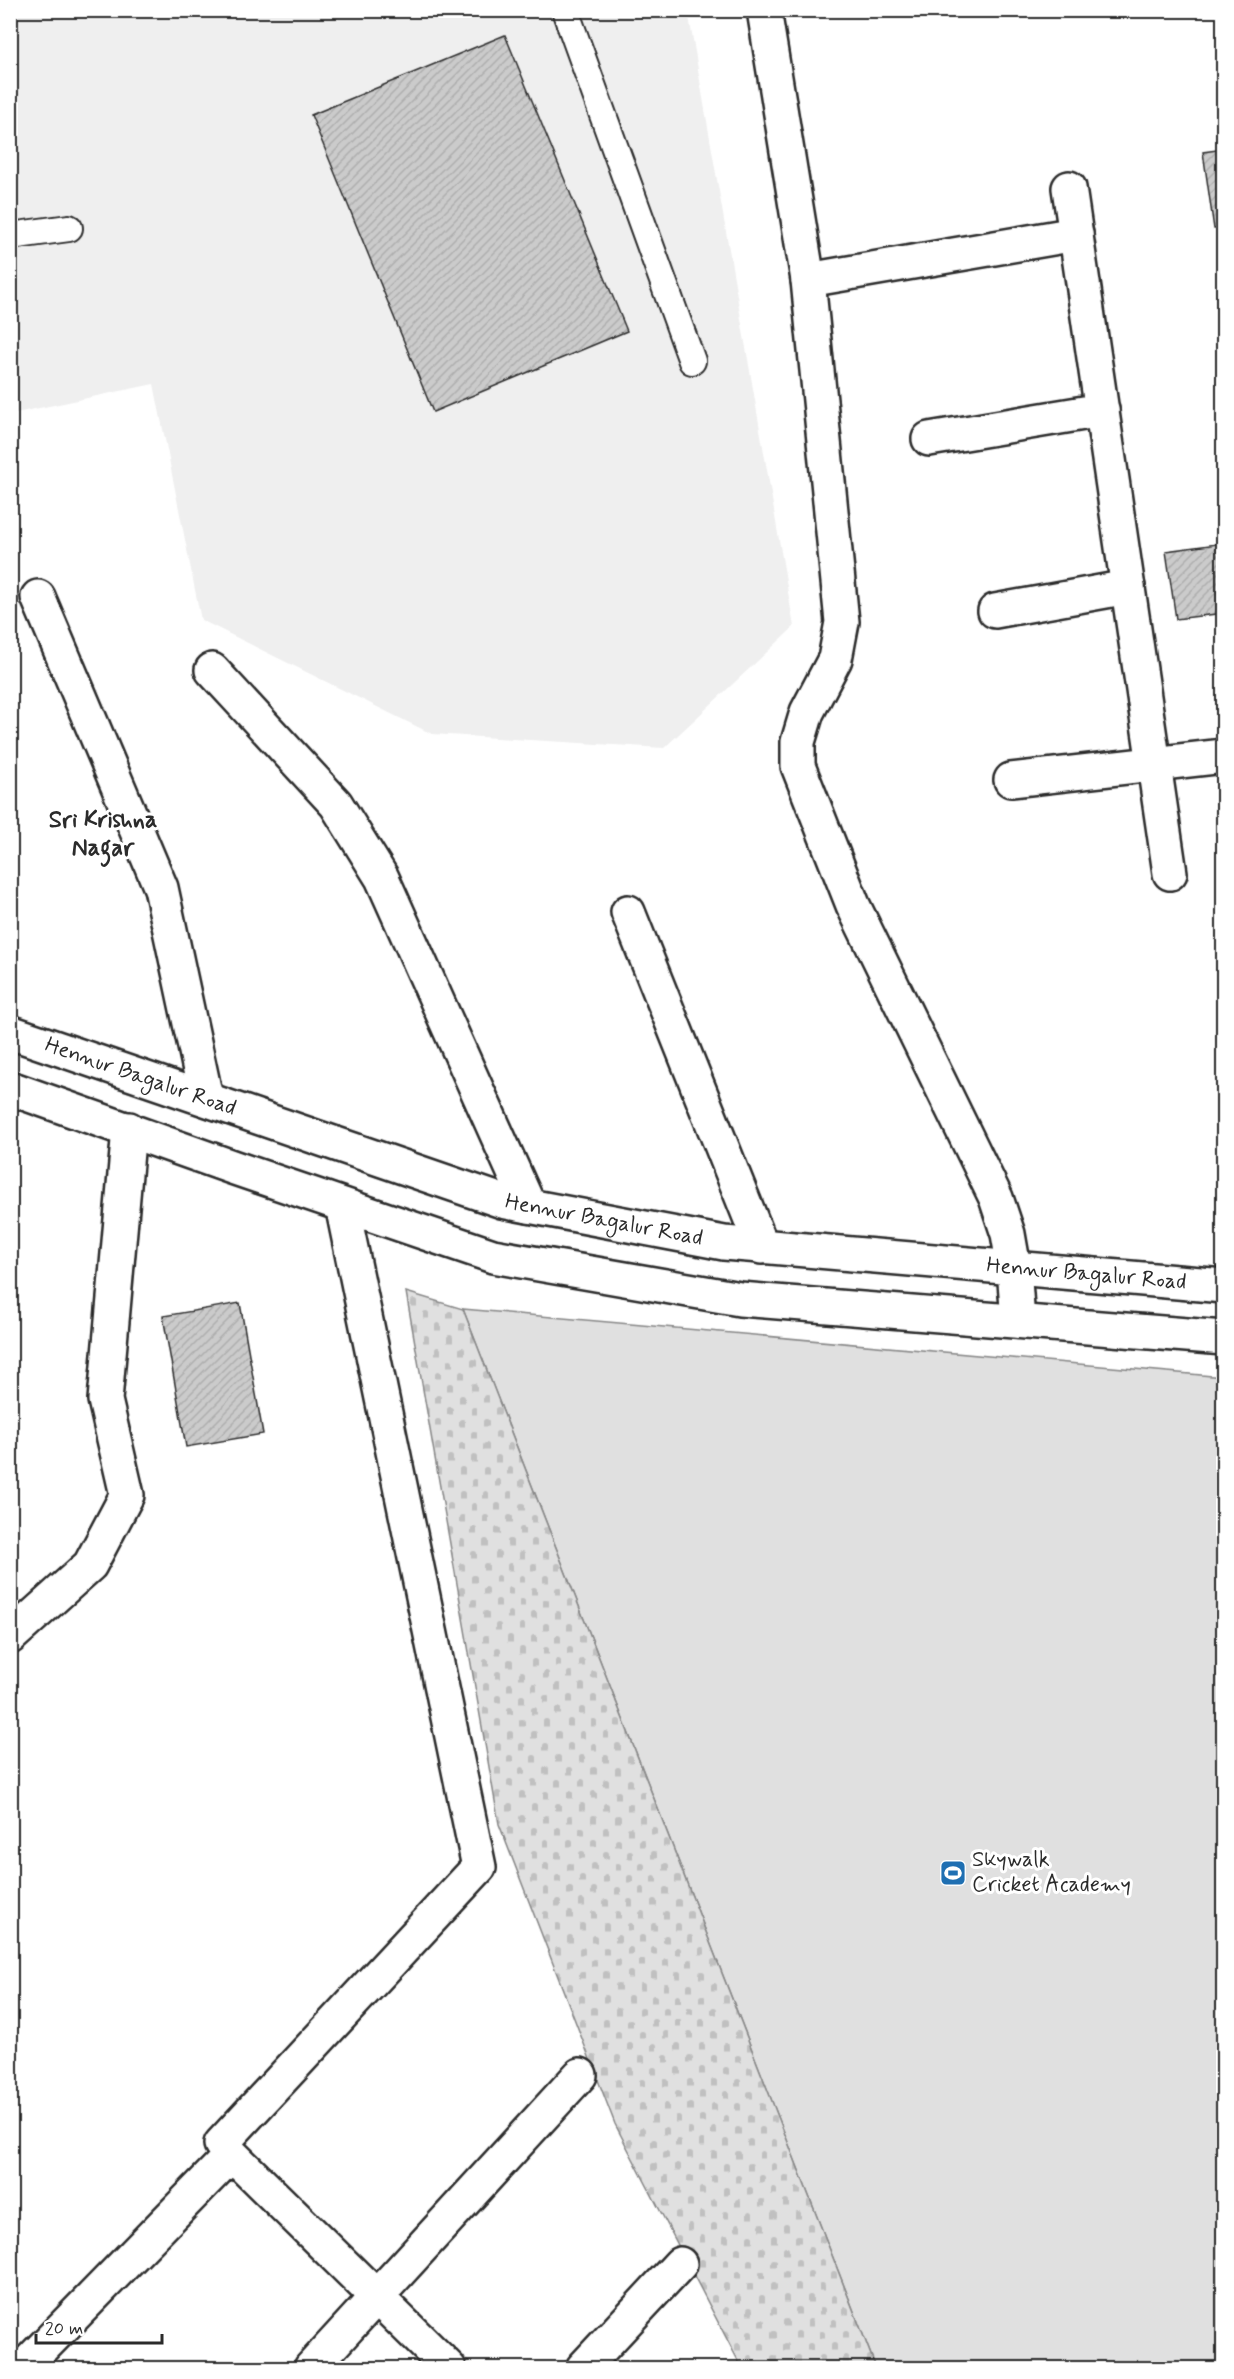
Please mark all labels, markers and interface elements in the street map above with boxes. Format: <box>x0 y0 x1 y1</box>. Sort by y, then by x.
district label: Sri Krishna Nagar <box>49 805 157 867</box>
street label: Hennur Bagalur Road <box>41 1031 240 1123</box>
street label: Hennur Bagalur Road <box>503 1188 705 1253</box>
street label: Hennur Bagalur Road <box>985 1252 1188 1297</box>
place label: Skywalk Cricket Academy <box>972 1846 1131 1899</box>
sports icon: Skywalk Cricket Academy <box>938 1858 968 1888</box>
scale bar <box>36 2307 162 2345</box>
text: 20 m <box>45 2317 83 2341</box>

